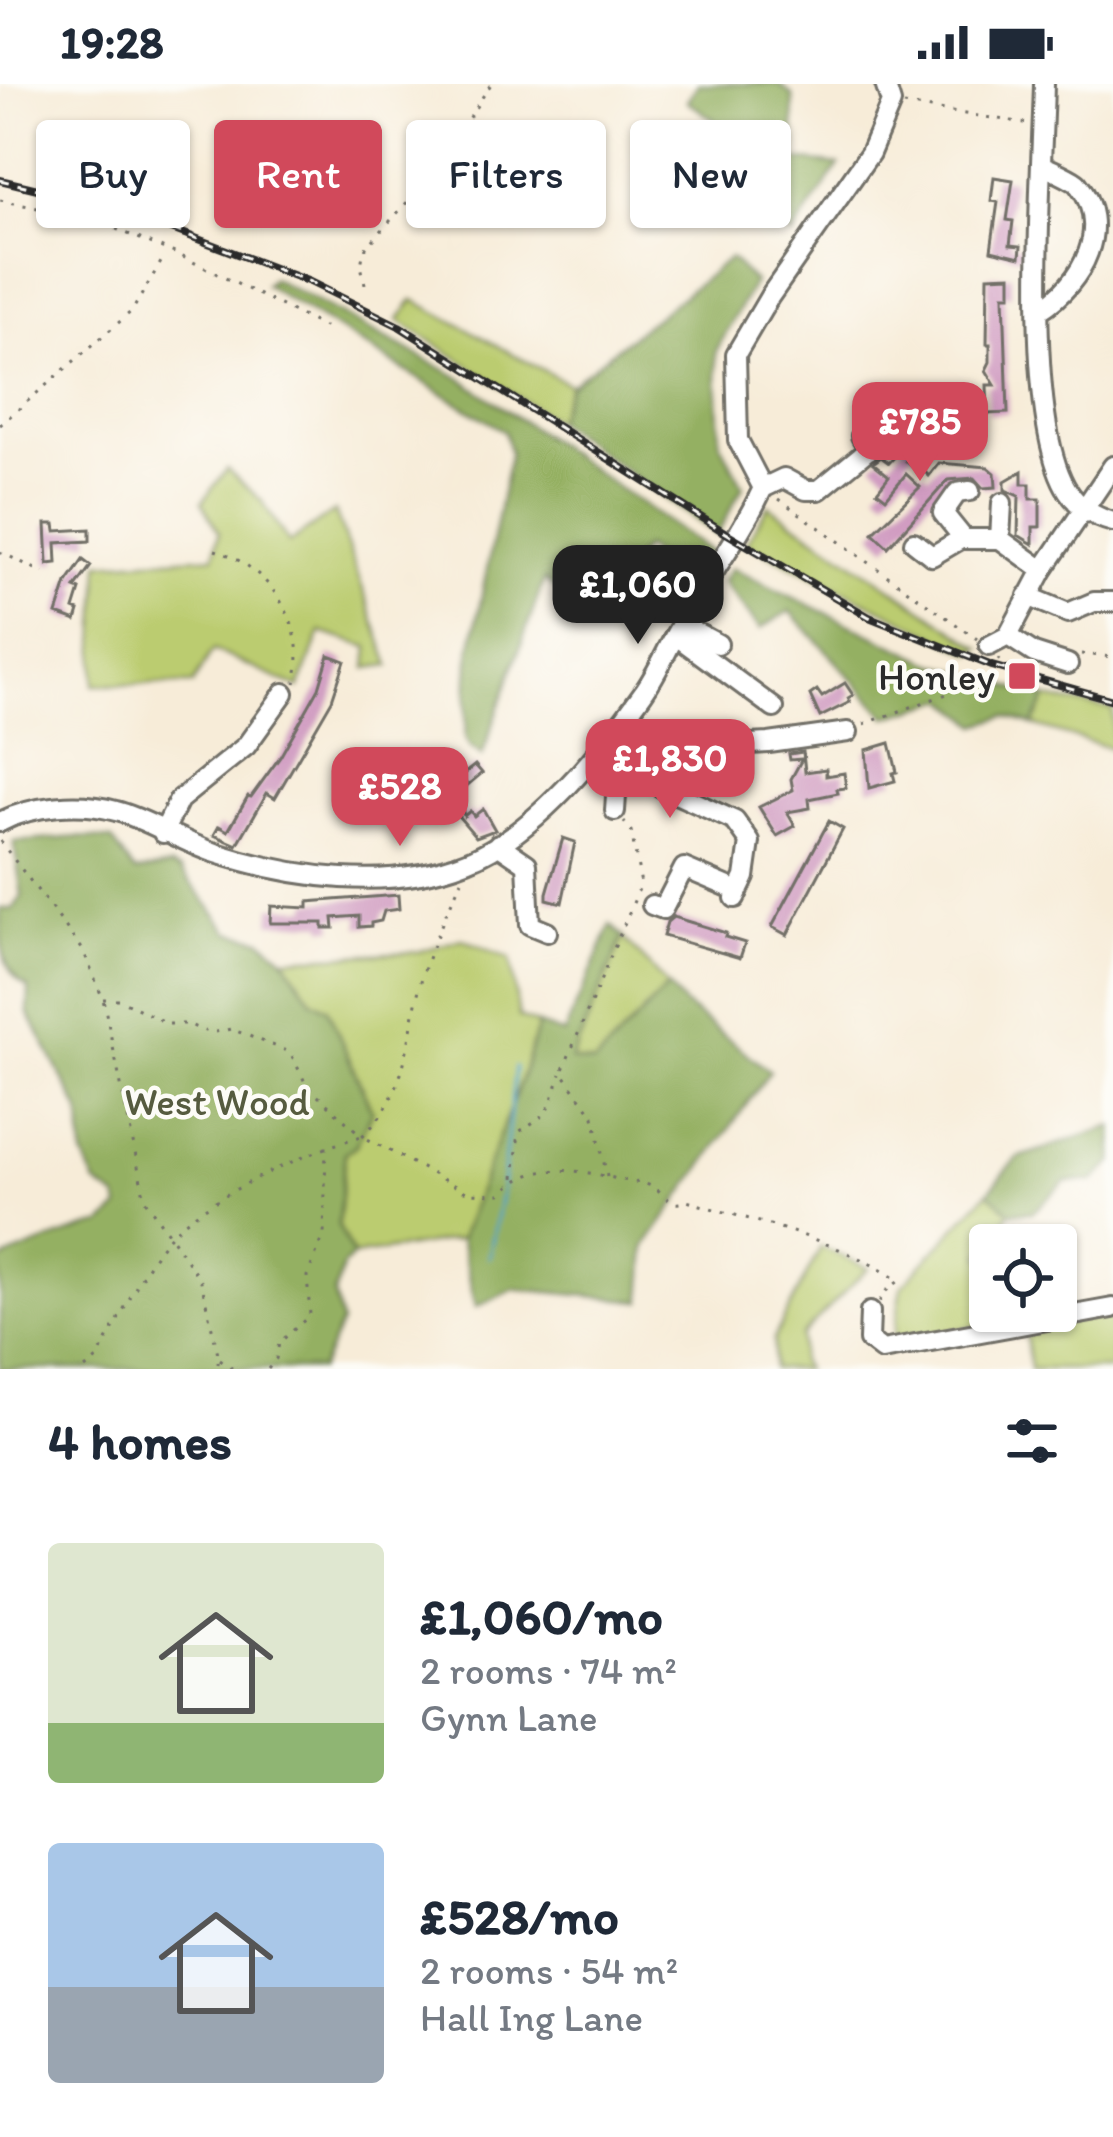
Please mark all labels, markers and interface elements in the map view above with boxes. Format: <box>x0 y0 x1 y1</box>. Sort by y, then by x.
text: 19:28 <box>60 15 164 69</box>
chip: Buy <box>36 120 190 228</box>
chip: Rent <box>214 120 382 228</box>
chip: Filters <box>406 120 606 228</box>
chip: New <box>630 120 791 228</box>
pin: £785 <box>849 382 991 484</box>
text: £785 <box>879 397 961 444</box>
pin: £1,060 <box>540 545 736 647</box>
text: £1,060 <box>580 560 696 607</box>
place label: Honley <box>878 653 995 700</box>
marker: Honley <box>1006 660 1038 692</box>
pin: £1,830 <box>572 719 768 821</box>
text: £1,830 <box>613 734 727 781</box>
pin: £528 <box>329 747 471 849</box>
text: £528 <box>358 762 442 809</box>
park label: West Wood <box>124 1078 310 1125</box>
map controls <box>969 1224 1077 1332</box>
button: locate <box>969 1224 1077 1332</box>
icon: filters <box>999 1408 1065 1474</box>
text: 4 homes <box>48 1411 232 1472</box>
text: £1,060/mo <box>420 1586 663 1647</box>
icon: home <box>144 1591 288 1735</box>
text: 2 rooms · 74 m² <box>420 1647 677 1694</box>
text: Gynn Lane <box>420 1694 597 1741</box>
text: £528/mo <box>420 1886 619 1947</box>
icon: home <box>144 1891 288 2035</box>
text: 2 rooms · 54 m² <box>420 1947 678 1994</box>
text: Hall Ing Lane <box>420 1994 643 2041</box>

